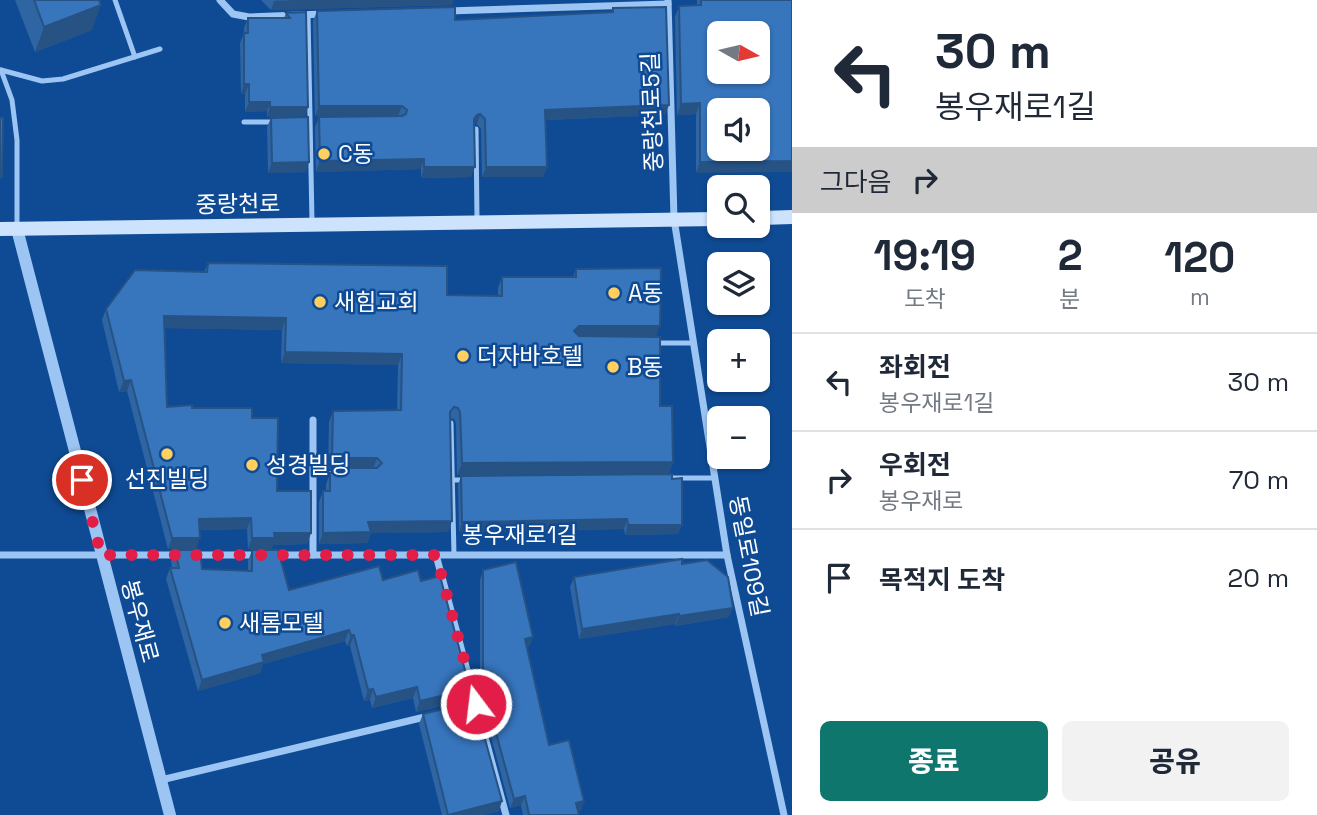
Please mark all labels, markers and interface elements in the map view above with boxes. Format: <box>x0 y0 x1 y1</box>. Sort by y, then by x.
text: 30 m <box>935 20 1051 82</box>
north arrow <box>707 21 770 84</box>
map controls <box>707 21 770 469</box>
icon: left <box>820 28 911 119</box>
street label: 중랑천로5길 <box>635 52 669 172</box>
text: 봉우재로1길 <box>935 87 1096 127</box>
button: sound <box>707 98 770 161</box>
place label: C동 <box>338 139 374 169</box>
marker: C동 <box>316 146 332 162</box>
icon: right <box>906 161 944 199</box>
text: 그다음 <box>820 165 892 199</box>
button: search <box>707 175 770 238</box>
street label: 중랑천로 <box>195 188 281 220</box>
text: 19:19 <box>874 229 976 282</box>
text: 2 <box>1058 229 1083 282</box>
text: 120 <box>1164 231 1235 284</box>
button: layers <box>707 252 770 315</box>
place label: A동 <box>628 278 664 308</box>
text: m <box>1190 282 1210 312</box>
text: 도착 <box>904 284 946 314</box>
text: 분 <box>1060 284 1081 314</box>
marker: A동 <box>606 285 622 301</box>
place label: 새힘교회 <box>334 287 419 317</box>
marker: 새힘교회 <box>312 294 328 310</box>
button: + <box>707 329 770 392</box>
place label: 더자바호텔 <box>477 341 583 371</box>
marker: 더자바호텔 <box>455 348 471 364</box>
text: 좌회전 <box>879 350 951 384</box>
place label: B동 <box>627 352 663 382</box>
marker: B동 <box>605 359 621 375</box>
icon: left <box>820 363 858 401</box>
text: 30 m <box>1228 365 1289 399</box>
text: 봉우재로1길 <box>879 388 994 418</box>
button: − <box>707 406 770 469</box>
marker: 선진빌딩 <box>159 446 175 462</box>
text: 우회전 <box>879 448 951 482</box>
pin <box>52 450 112 510</box>
place label: 성경빌딩 <box>266 450 351 480</box>
marker: 성경빌딩 <box>244 457 260 473</box>
icon: arrive <box>63 461 101 499</box>
icon: right <box>820 461 858 499</box>
text: 70 m <box>1229 463 1289 497</box>
place label: 선진빌딩 <box>125 464 209 494</box>
text: 봉우재로 <box>879 486 964 516</box>
street label: 동일로109길 <box>723 493 775 619</box>
street label: 봉우재로1길 <box>462 520 578 550</box>
icon: arrive <box>820 559 858 597</box>
text: 20 m <box>1228 561 1289 595</box>
text: 목적지 도착 <box>879 563 1005 597</box>
street label: 봉우재로 <box>115 576 165 666</box>
place label: 새롬모텔 <box>239 608 324 638</box>
marker: 새롬모텔 <box>217 615 233 631</box>
position arrow <box>439 667 513 741</box>
button: 종료 <box>820 721 1048 801</box>
button: 공유 <box>1062 721 1289 801</box>

